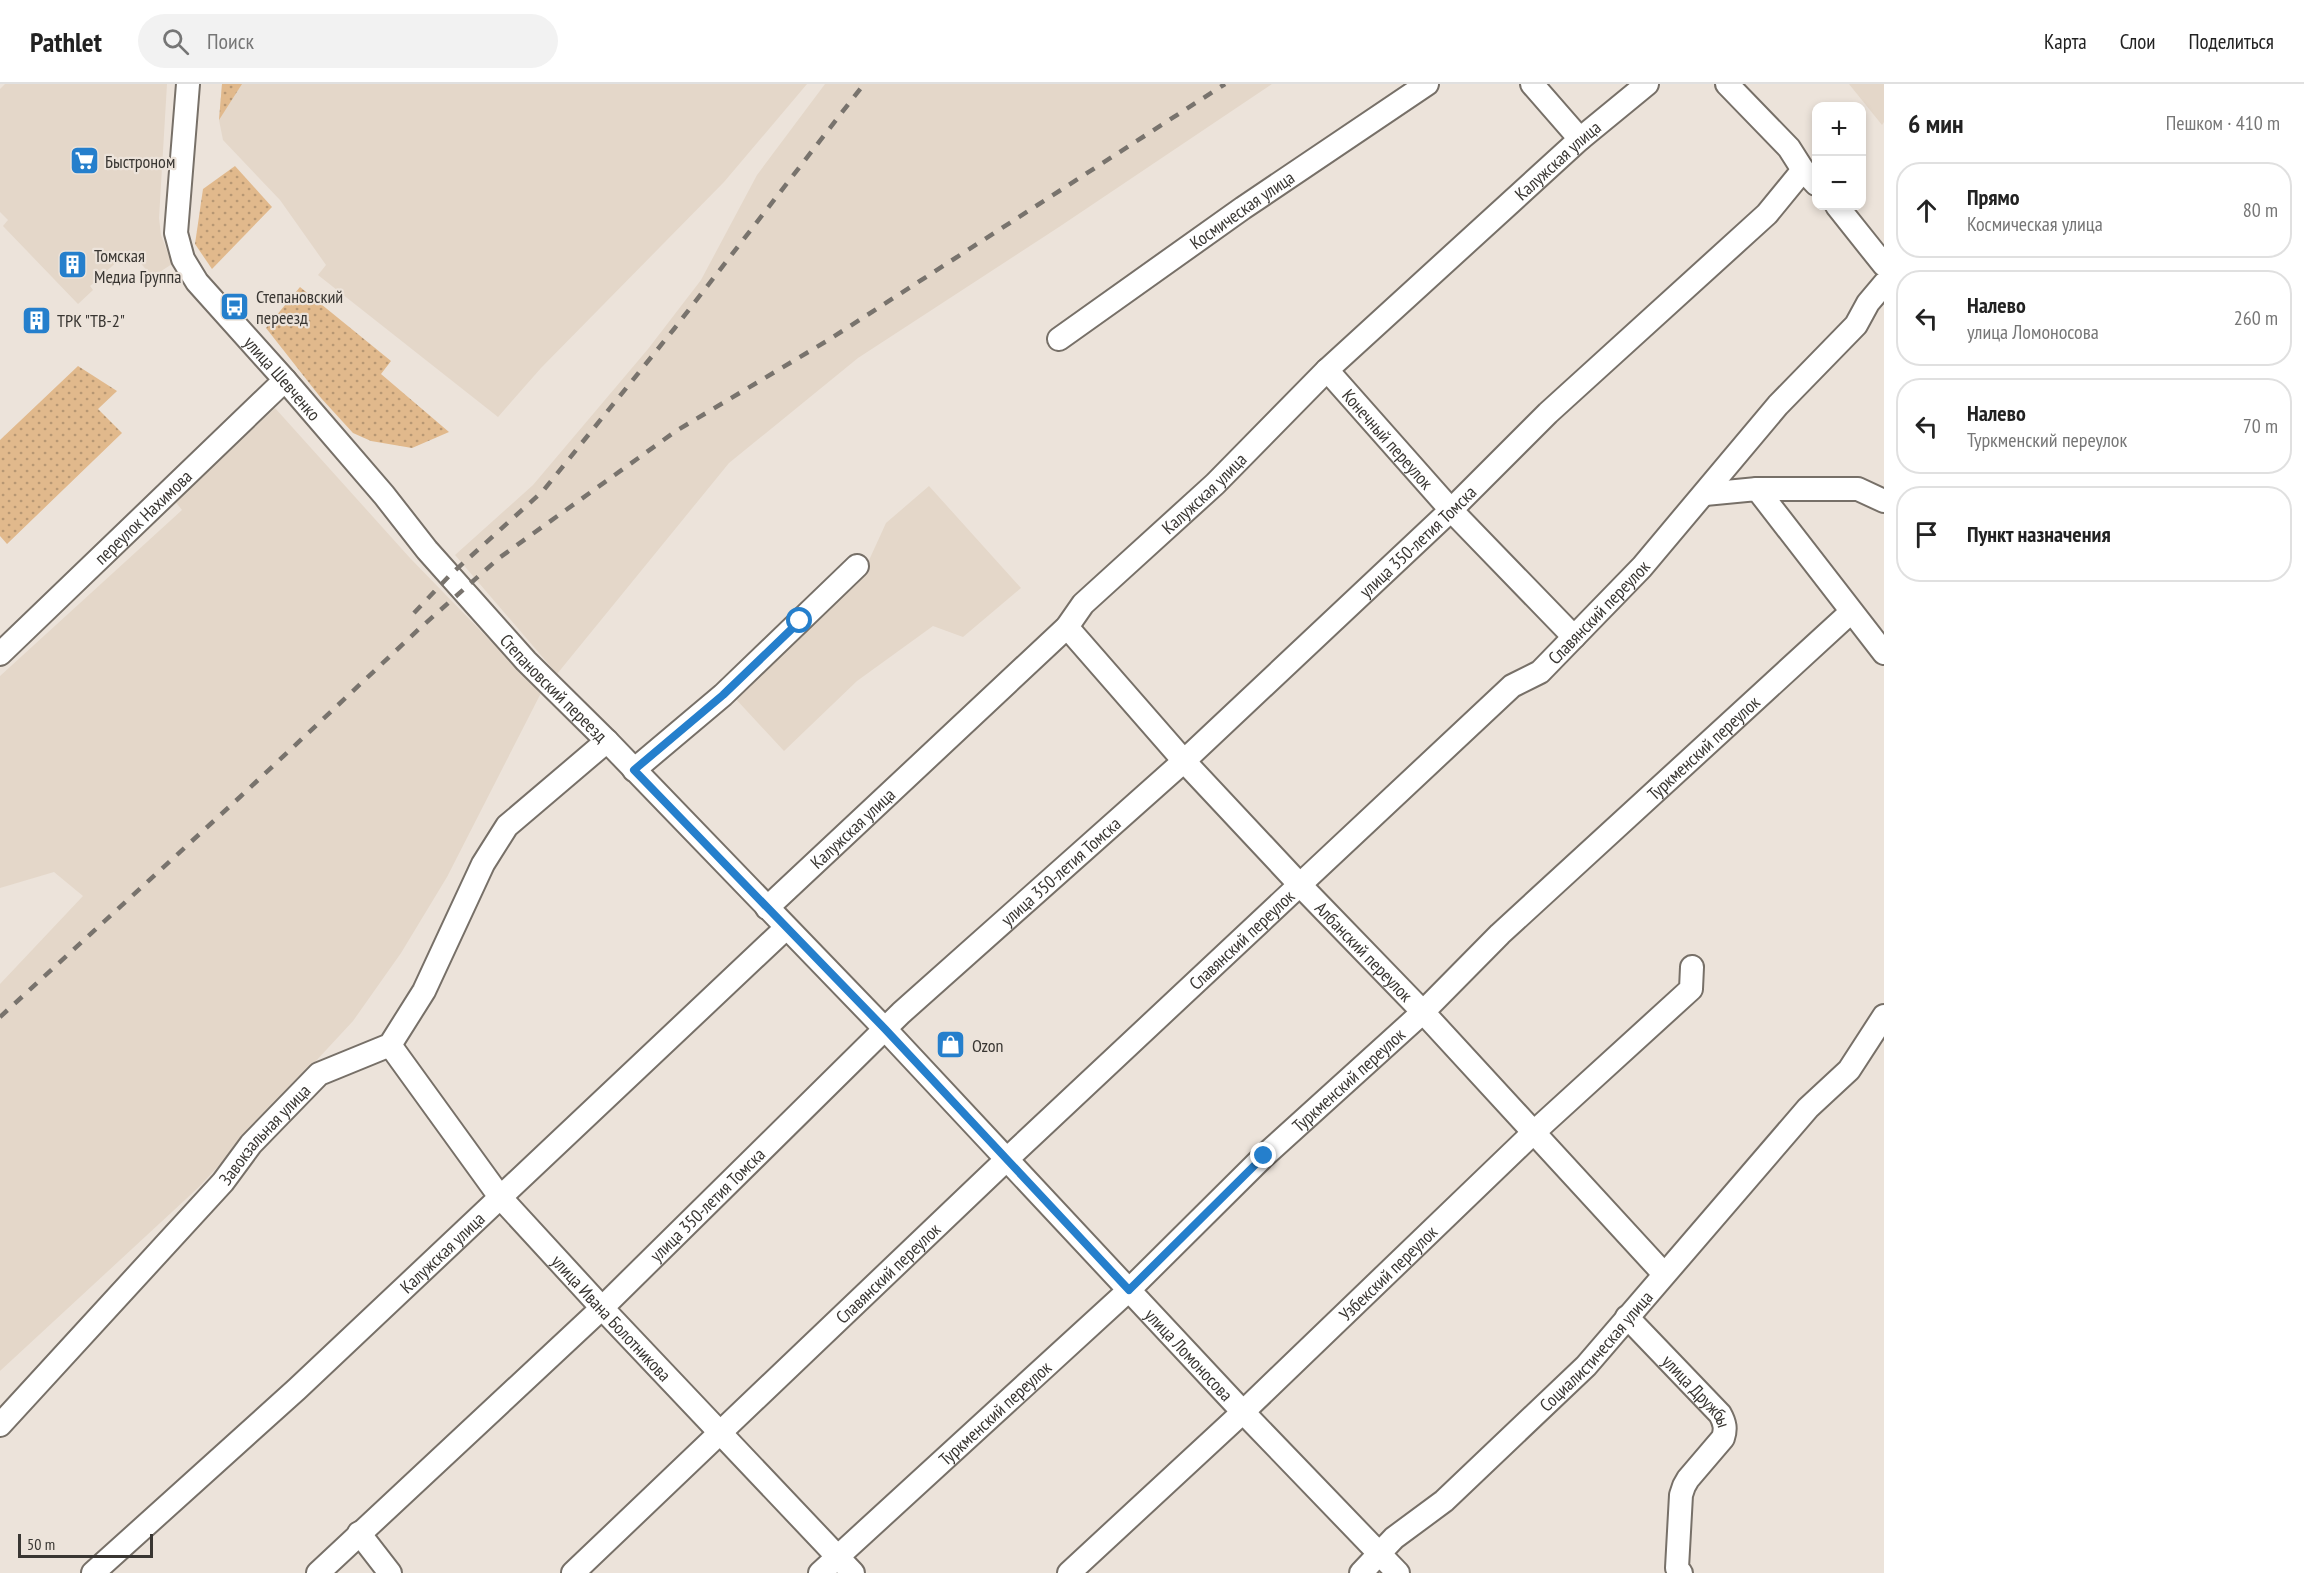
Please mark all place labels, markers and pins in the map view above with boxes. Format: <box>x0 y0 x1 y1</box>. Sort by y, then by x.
supermarket icon: Быстроном <box>68 145 100 177</box>
place label: Быстроном <box>105 150 175 173</box>
place label: Томская Медиа Группа <box>94 244 181 288</box>
building icon: Томская Медиа Группа <box>57 249 89 281</box>
place label: Степановский переезд <box>256 285 343 329</box>
bus stop icon: Степановский переезд <box>219 290 251 322</box>
building icon: ТРК "ТВ-2" <box>20 304 52 336</box>
place label: ТРК "ТВ-2" <box>57 309 125 332</box>
shop icon: Ozon <box>935 1029 967 1061</box>
place label: Ozon <box>972 1034 1004 1057</box>

